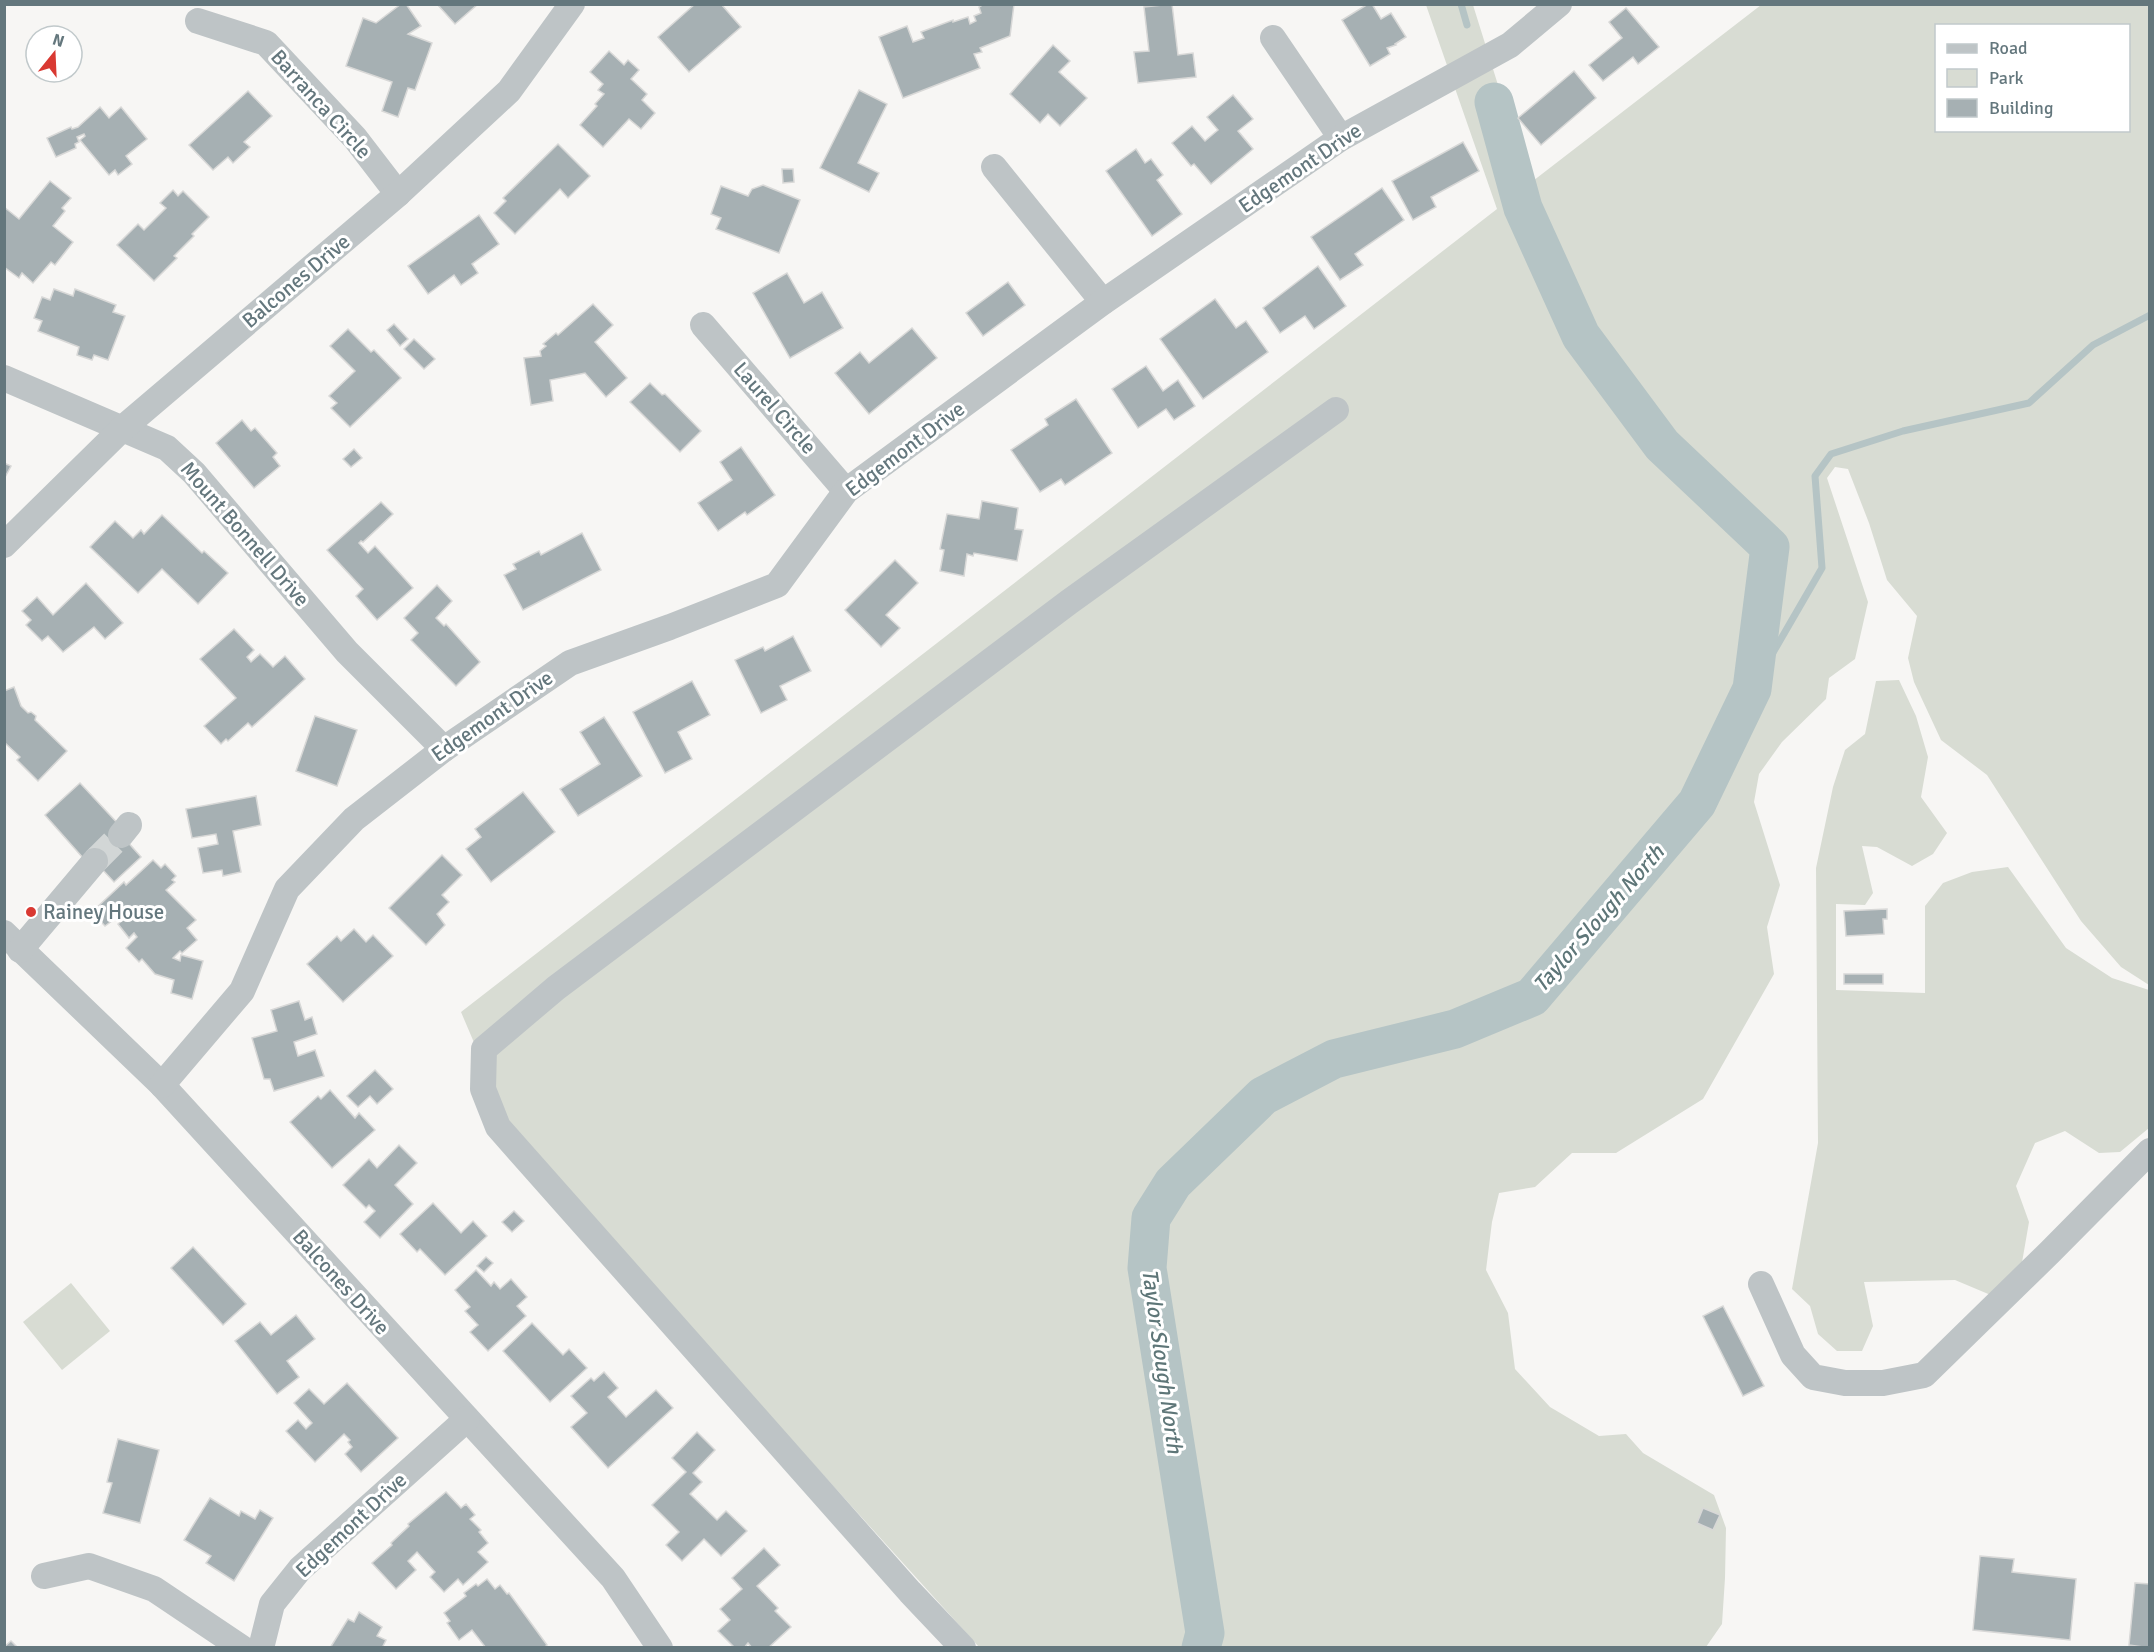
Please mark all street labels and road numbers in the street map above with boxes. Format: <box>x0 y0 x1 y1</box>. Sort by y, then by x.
street label: Barranca Circle <box>265 44 377 164</box>
street label: Edgemont Drive <box>1234 117 1366 219</box>
street label: Balcones Drive <box>237 228 355 334</box>
street label: Laurel Circle <box>728 357 822 459</box>
street label: Edgemont Drive <box>840 396 970 502</box>
street label: Mount Bonnell Drive <box>175 456 315 612</box>
street label: Edgemont Drive <box>426 665 558 767</box>
street label: Balcones Drive <box>287 1224 395 1340</box>
street label: Edgemont Drive <box>290 1467 412 1583</box>

